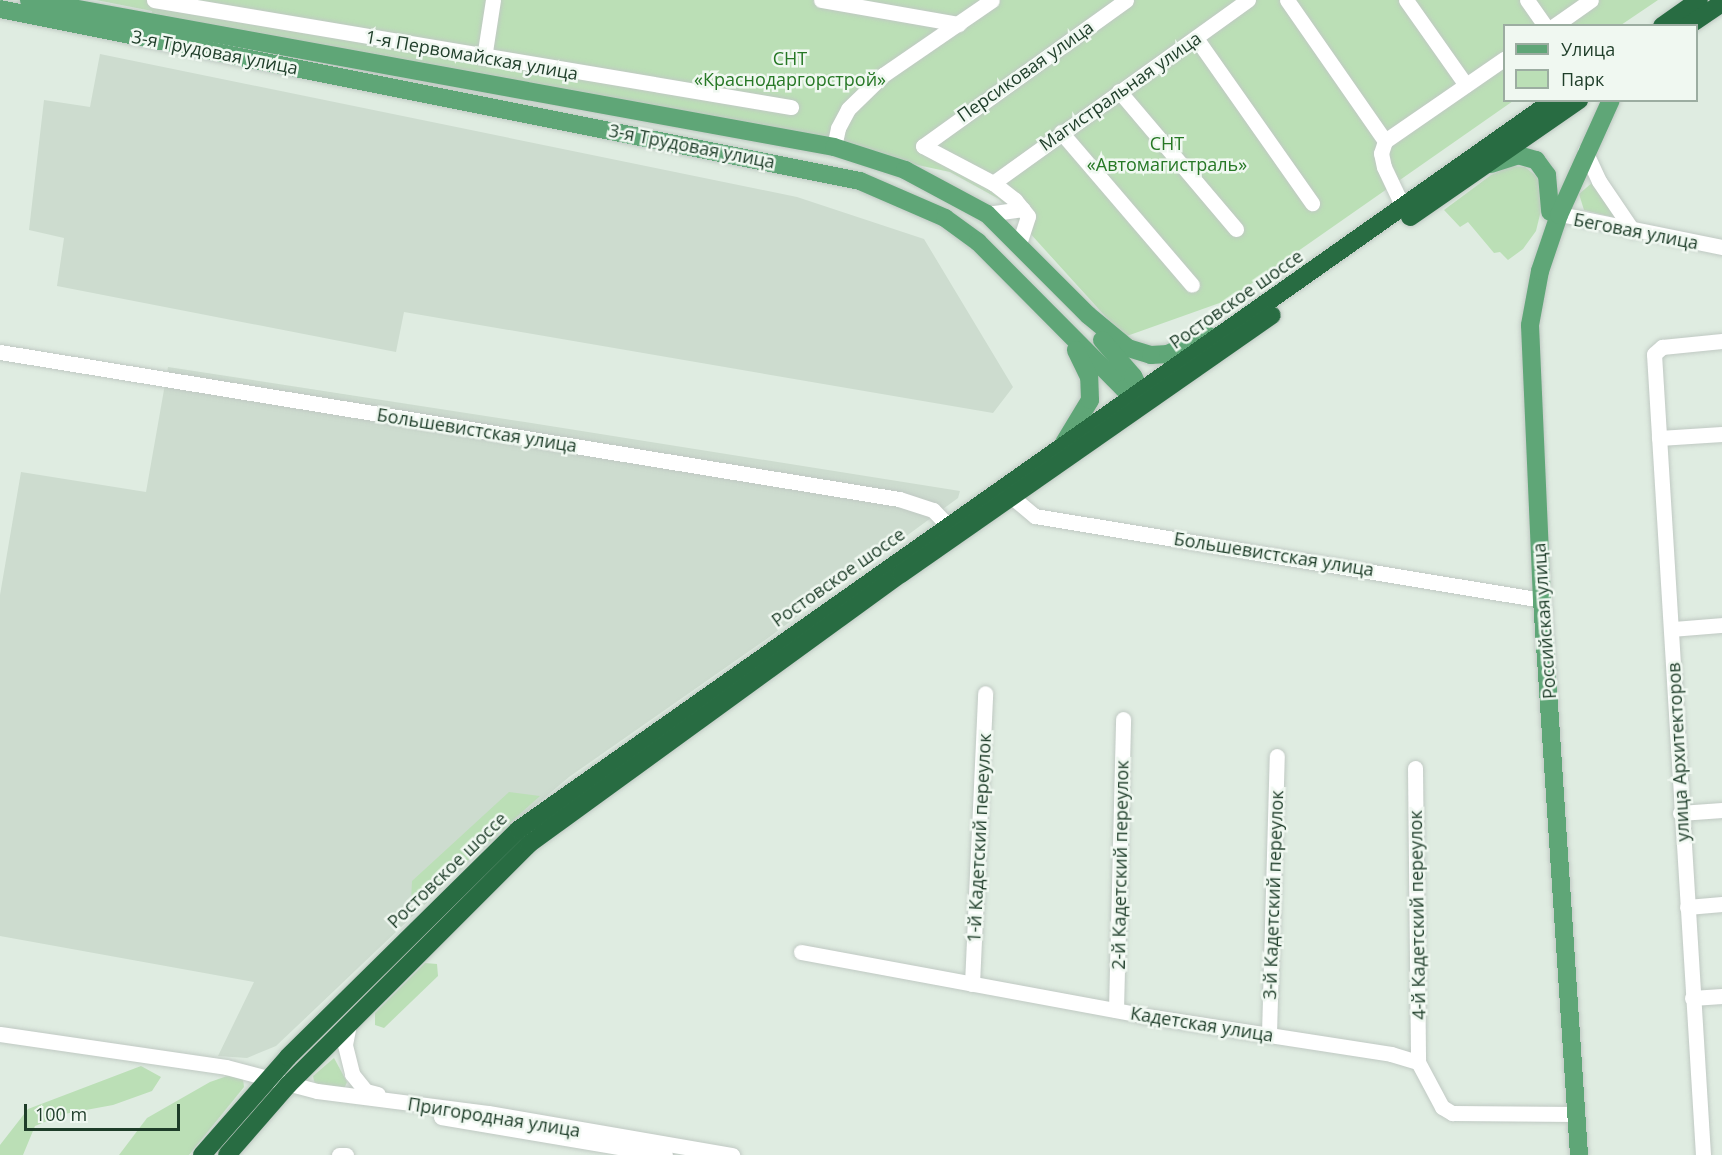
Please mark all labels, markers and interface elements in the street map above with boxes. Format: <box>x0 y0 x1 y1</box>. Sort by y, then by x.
street label: Персиковая улица <box>953 16 1097 126</box>
legend <box>1503 24 1698 102</box>
street label: 3-я Трудовая улица <box>130 25 300 79</box>
street label: 1-я Первомайская улица <box>364 26 580 84</box>
street label: Магистральная улица <box>1035 27 1205 155</box>
text: Улица <box>1561 37 1615 61</box>
park label: СНТ «Краснодаргорстрой» <box>694 48 886 90</box>
text: Парк <box>1561 67 1604 91</box>
street label: 3-я Трудовая улица <box>607 119 777 173</box>
park label: СНТ «Автомагистраль» <box>1087 133 1247 176</box>
street label: Беговая улица <box>1572 208 1700 254</box>
street label: Ростовское шоссе <box>1165 245 1307 353</box>
street label: Большевистская улица <box>375 404 579 456</box>
street label: Ростовское шоссе <box>767 523 909 631</box>
street label: Большевистская улица <box>1172 528 1376 580</box>
street label: Российская улица <box>1528 542 1560 700</box>
street label: улица Архитекторов <box>1663 662 1693 842</box>
street label: 1-й Кадетский переулок <box>963 733 995 943</box>
street label: 2-й Кадетский переулок <box>1107 760 1133 970</box>
street label: 3-й Кадетский переулок <box>1259 790 1287 1000</box>
street label: Ростовское шоссе <box>383 807 511 933</box>
street label: 4-й Кадетский переулок <box>1404 810 1430 1020</box>
street label: Кадетская улица <box>1129 1002 1275 1046</box>
scale bar <box>27 1092 183 1130</box>
street label: Пригородная улица <box>406 1093 582 1141</box>
text: 100 m <box>35 1102 87 1126</box>

